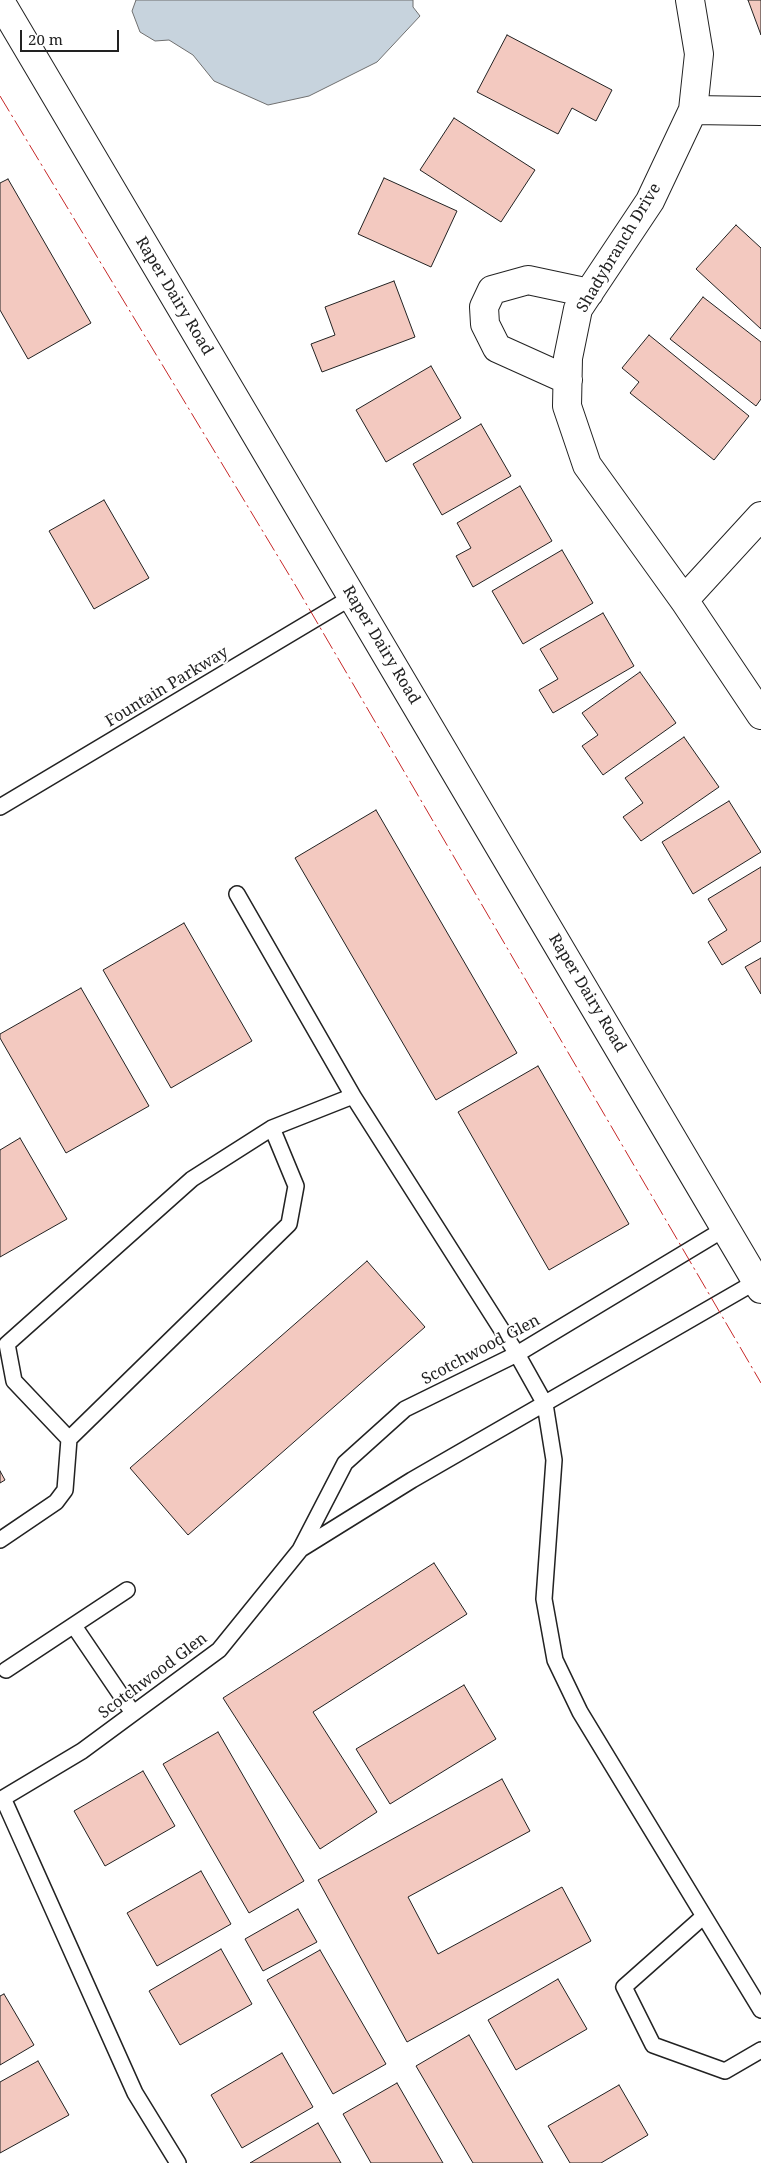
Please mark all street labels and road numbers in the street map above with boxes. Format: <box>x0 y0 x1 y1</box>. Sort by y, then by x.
street label: Shadybranch Drive <box>573 180 665 316</box>
street label: Raper Dairy Road <box>131 233 217 359</box>
street label: Raper Dairy Road <box>338 582 424 708</box>
street label: Fountain Parkway <box>102 643 232 731</box>
street label: Raper Dairy Road <box>544 930 630 1056</box>
street label: Scotchwood Glen <box>419 1311 543 1389</box>
street label: Scotchwood Glen <box>95 1629 211 1723</box>

